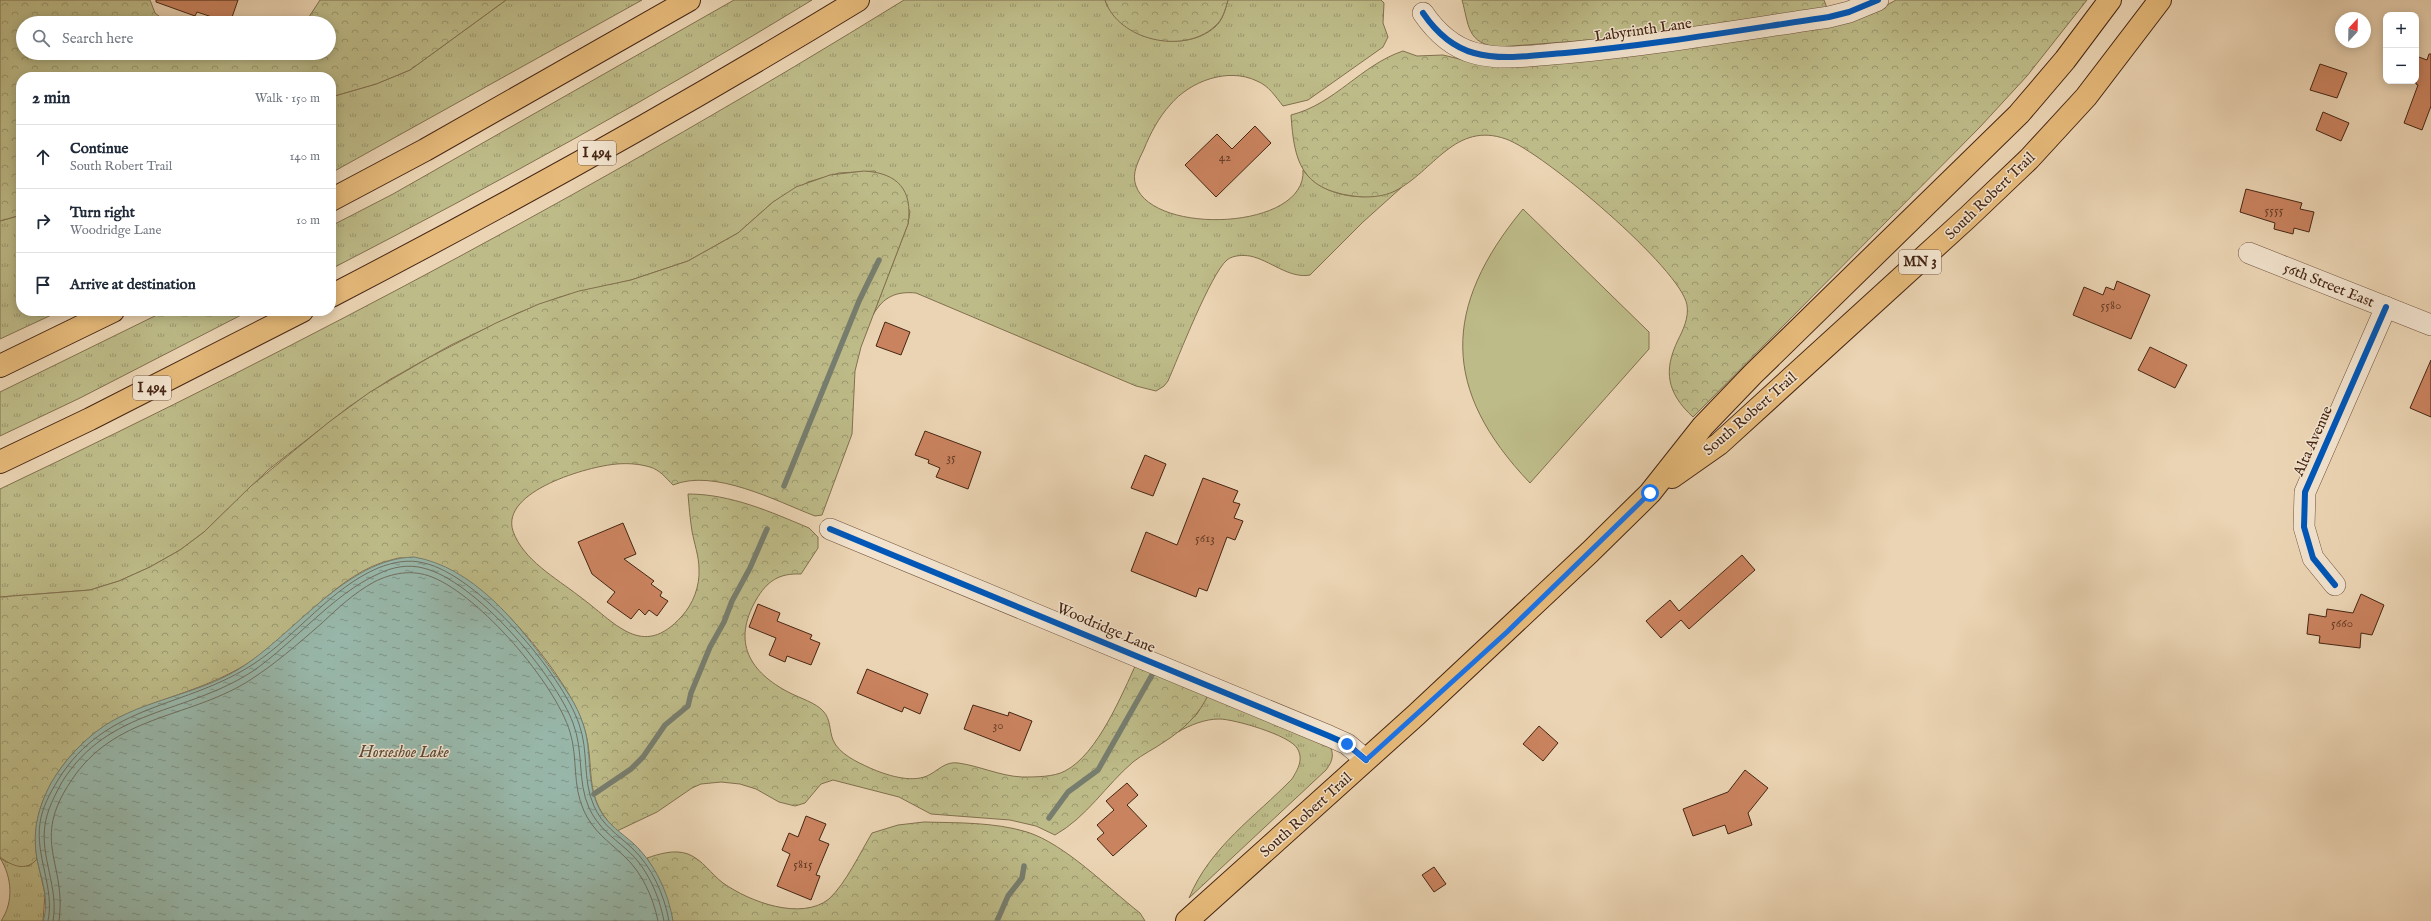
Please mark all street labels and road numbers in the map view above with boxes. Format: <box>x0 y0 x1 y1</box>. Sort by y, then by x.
street label: Labyrinth Lane <box>1593 14 1693 46</box>
road number: I 494 <box>578 141 616 165</box>
street label: South Robert Trail <box>1941 148 2040 244</box>
road number: MN 3 <box>1899 250 1941 274</box>
street label: 56th Street East <box>2281 258 2377 312</box>
street label: South Robert Trail <box>1699 368 1801 460</box>
road number: I 494 <box>133 376 171 400</box>
street label: Alta Avenue <box>2289 403 2337 480</box>
street label: Woodridge Lane <box>1054 599 1158 657</box>
street label: South Robert Trail <box>1256 768 1357 862</box>

